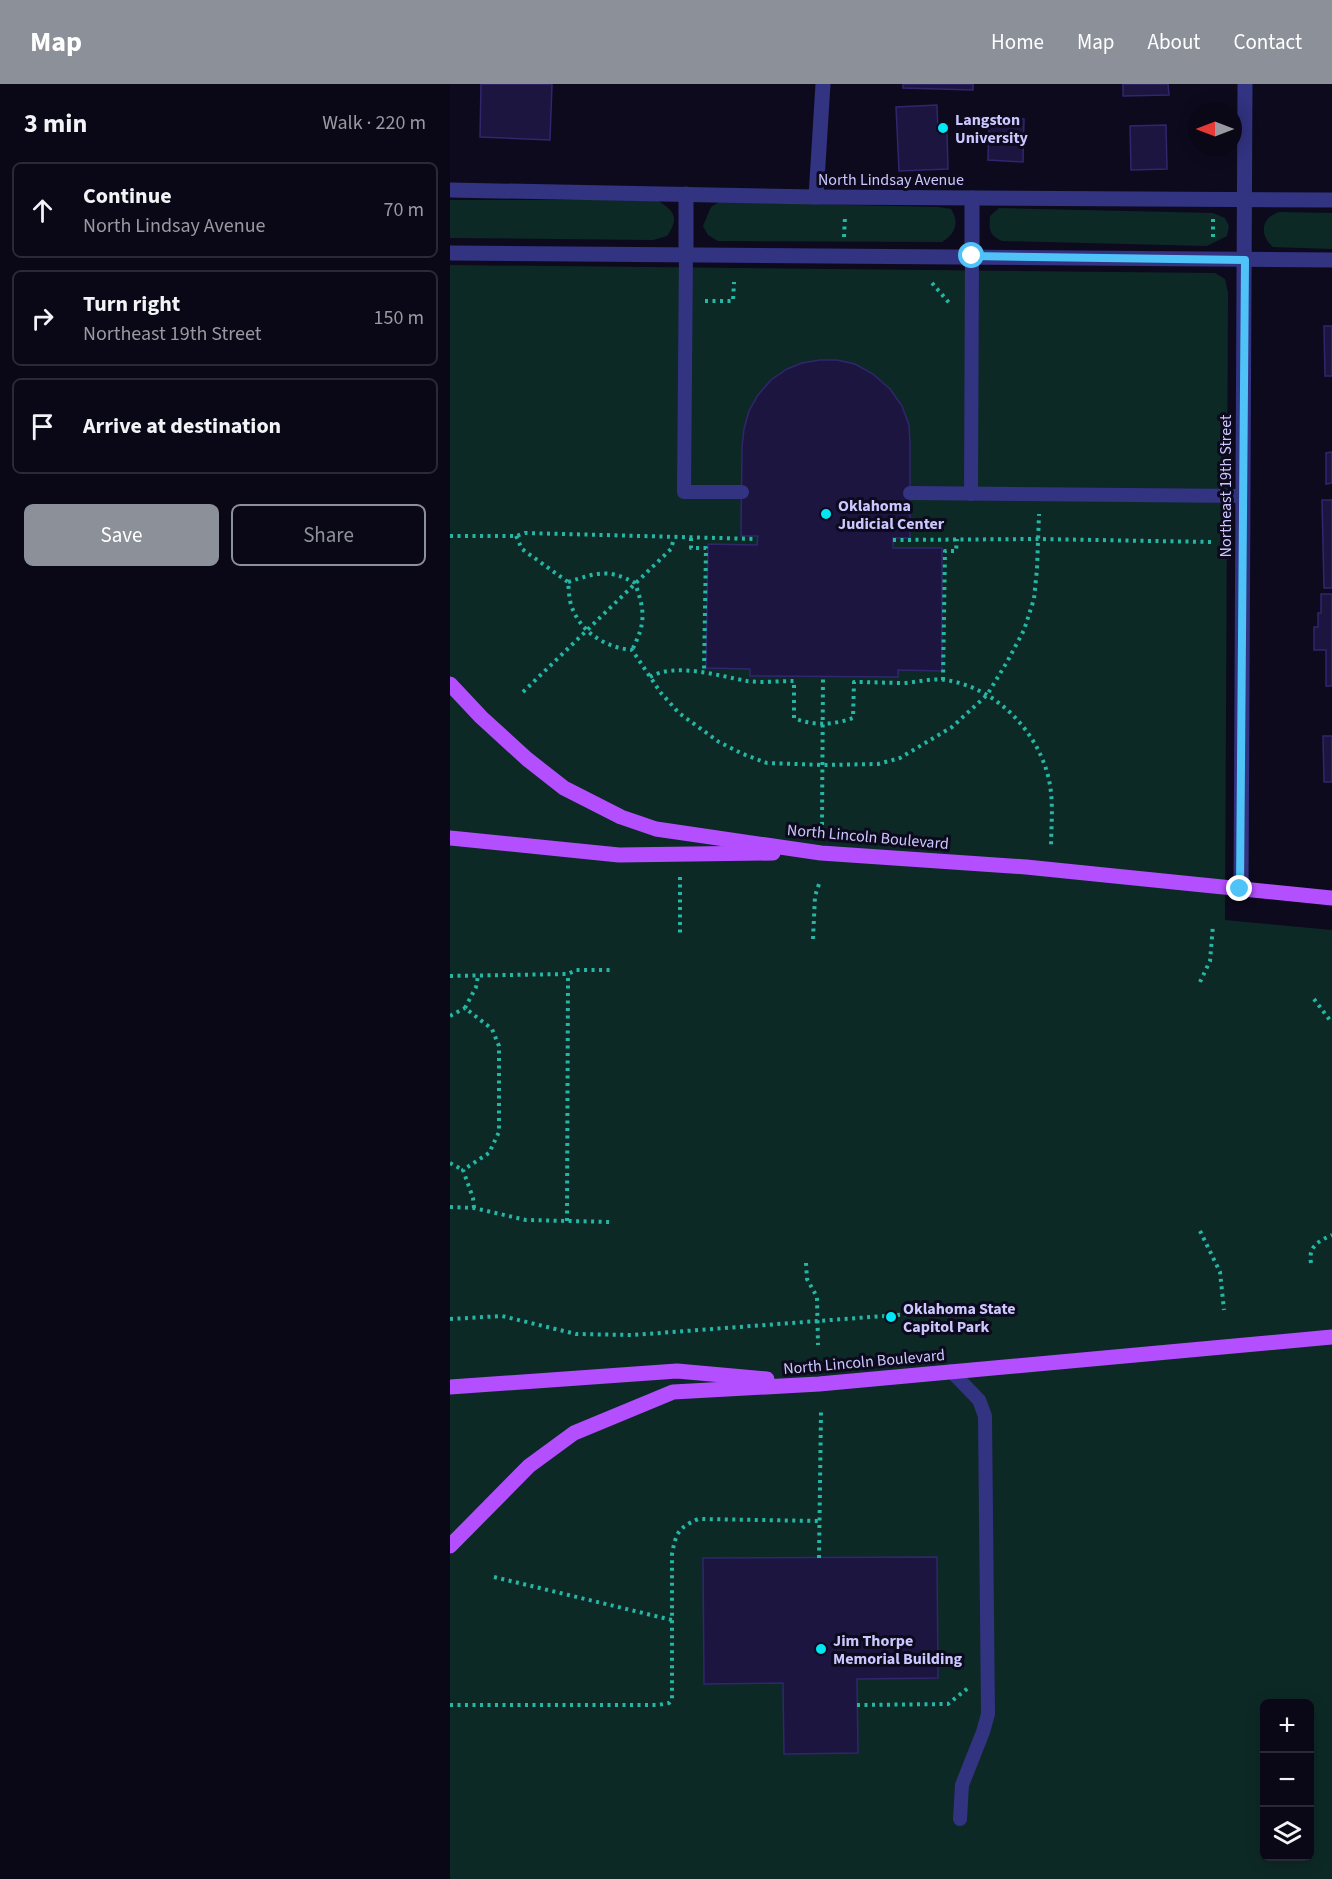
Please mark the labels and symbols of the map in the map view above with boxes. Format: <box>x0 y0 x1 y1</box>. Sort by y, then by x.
north arrow <box>1188 102 1242 156</box>
place label: Langston University <box>955 109 1029 149</box>
marker: Langston University <box>936 121 950 135</box>
street label: North Lindsay Avenue <box>818 169 964 191</box>
route start <box>958 242 984 268</box>
street label: Northeast 19th Street <box>1215 414 1237 557</box>
place label: Oklahoma Judicial Center <box>838 495 945 535</box>
marker: Oklahoma Judicial Center <box>819 507 833 521</box>
street label: North Lincoln Boulevard <box>786 819 950 855</box>
route end <box>1226 875 1252 901</box>
place label: Oklahoma State Capitol Park <box>903 1298 1016 1338</box>
marker: Oklahoma State Capitol Park <box>884 1310 898 1324</box>
street label: North Lincoln Boulevard <box>782 1344 946 1380</box>
place label: Jim Thorpe Memorial Building <box>833 1630 963 1670</box>
marker: Jim Thorpe Memorial Building <box>814 1642 828 1656</box>

